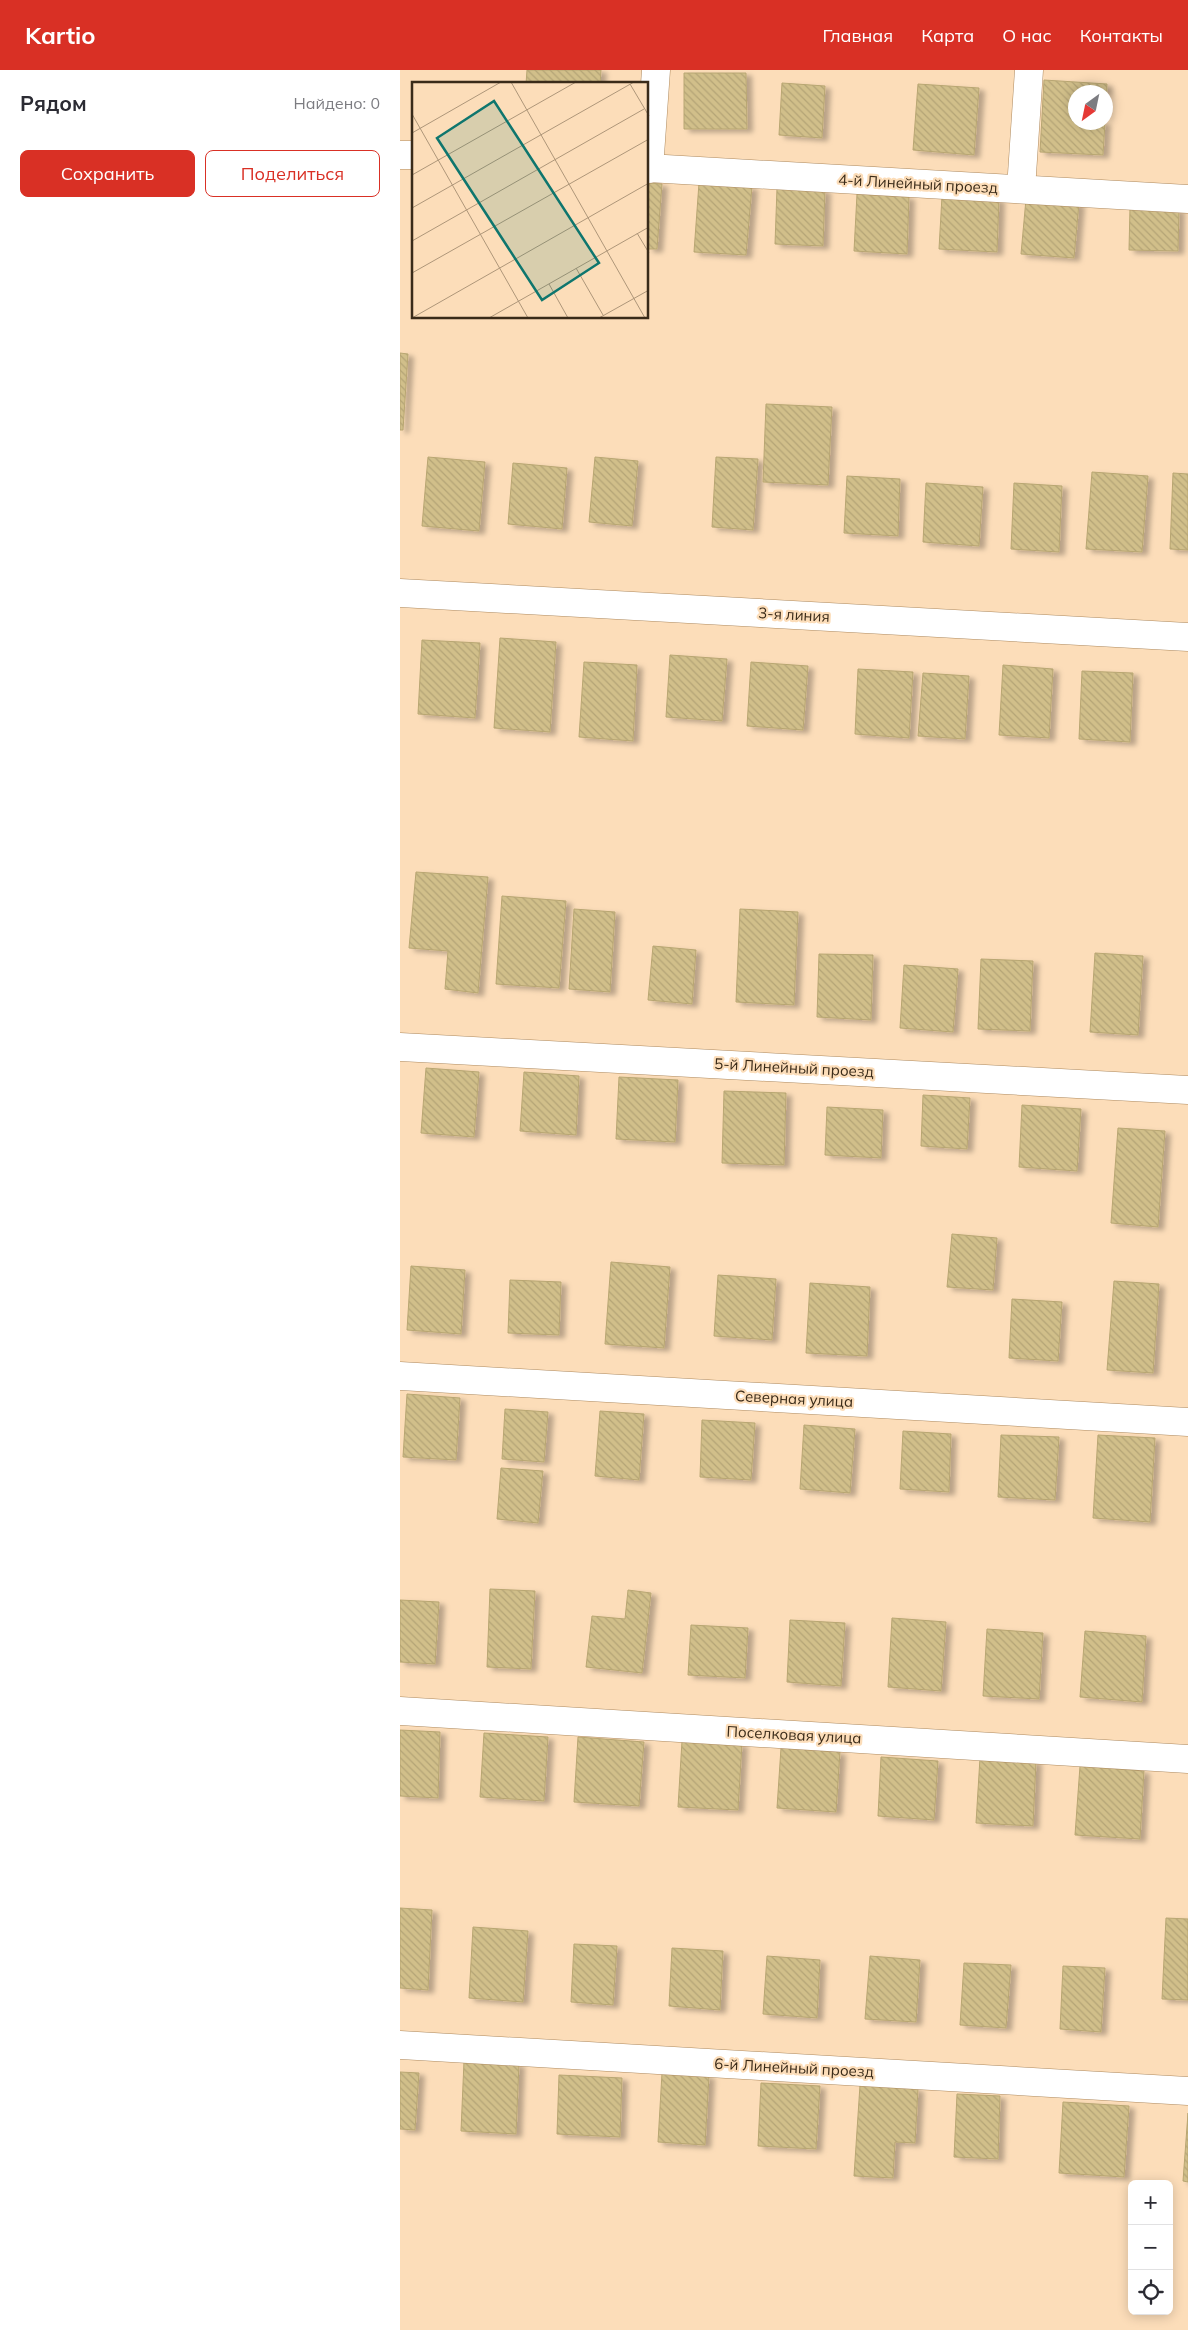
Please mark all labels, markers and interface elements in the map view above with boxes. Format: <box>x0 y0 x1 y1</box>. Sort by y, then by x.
text: Kartio <box>25 20 96 50</box>
text: Главная <box>823 24 893 47</box>
text: Карта <box>921 24 974 47</box>
text: О нас <box>1002 24 1052 47</box>
text: Контакты <box>1080 24 1163 47</box>
inset map <box>412 82 649 319</box>
north arrow <box>1068 85 1113 130</box>
text: Рядом <box>20 90 87 116</box>
text: Найдено: 0 <box>294 93 380 113</box>
button: Сохранить <box>20 150 195 197</box>
button: Поделиться <box>205 150 380 197</box>
street label: 4-й Линейный проезд <box>838 170 998 197</box>
street label: 3-я линия <box>758 603 830 626</box>
street label: 5-й Линейный проезд <box>714 1054 874 1081</box>
street label: Северная улица <box>734 1386 854 1411</box>
street label: Поселковая улица <box>726 1721 862 1748</box>
street label: 6-й Линейный проезд <box>714 2054 874 2081</box>
map controls <box>1128 2180 1173 2315</box>
button: + <box>1128 2180 1173 2225</box>
button: − <box>1128 2225 1173 2270</box>
button: locate <box>1128 2270 1173 2315</box>

